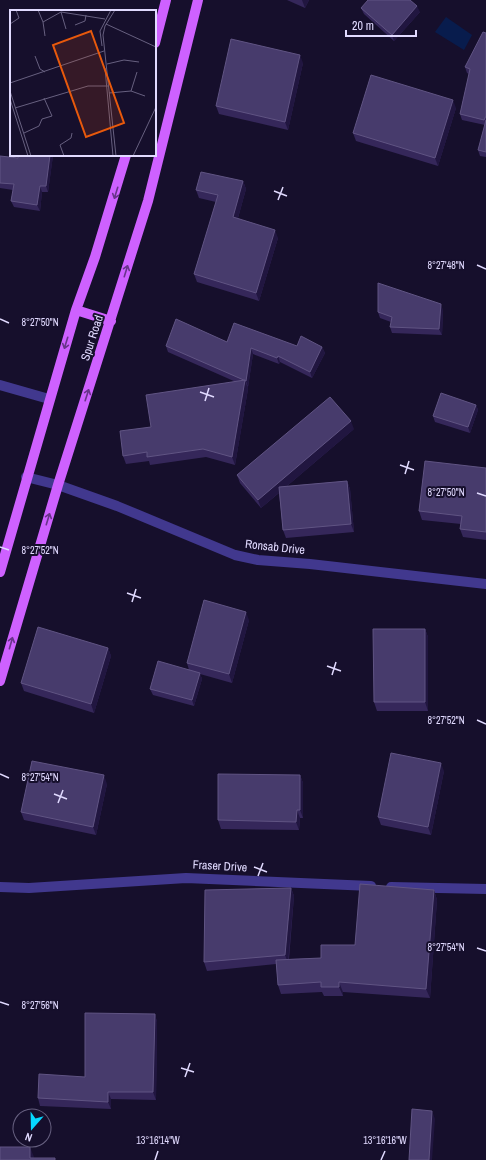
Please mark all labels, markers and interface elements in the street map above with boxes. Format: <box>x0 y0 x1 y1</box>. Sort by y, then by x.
inset map <box>10 10 156 156</box>
scale bar <box>346 12 416 38</box>
text: 20 m <box>352 18 374 34</box>
one-way arrow <box>112 186 119 199</box>
text: 8°27'48"N <box>427 259 465 272</box>
one-way arrow <box>123 265 130 278</box>
street label: Spur Road <box>77 313 107 363</box>
text: 8°27'50"N <box>21 316 59 329</box>
one-way arrow <box>62 336 69 349</box>
one-way arrow <box>84 388 91 401</box>
text: 8°27'50"N <box>427 486 465 499</box>
one-way arrow <box>45 512 52 525</box>
street label: Ronsab Drive <box>244 536 306 558</box>
text: 8°27'52"N <box>21 544 59 557</box>
one-way arrow <box>8 637 15 650</box>
text: 8°27'52"N <box>427 714 465 727</box>
text: 8°27'54"N <box>21 771 59 784</box>
street label: Fraser Drive <box>192 857 248 875</box>
text: 8°27'54"N <box>427 941 465 954</box>
text: 8°27'56"N <box>21 999 59 1012</box>
north arrow <box>12 1108 52 1148</box>
text: N <box>23 1130 34 1145</box>
text: 13°16'14"W <box>136 1134 180 1147</box>
text: 13°16'16"W <box>363 1134 407 1147</box>

